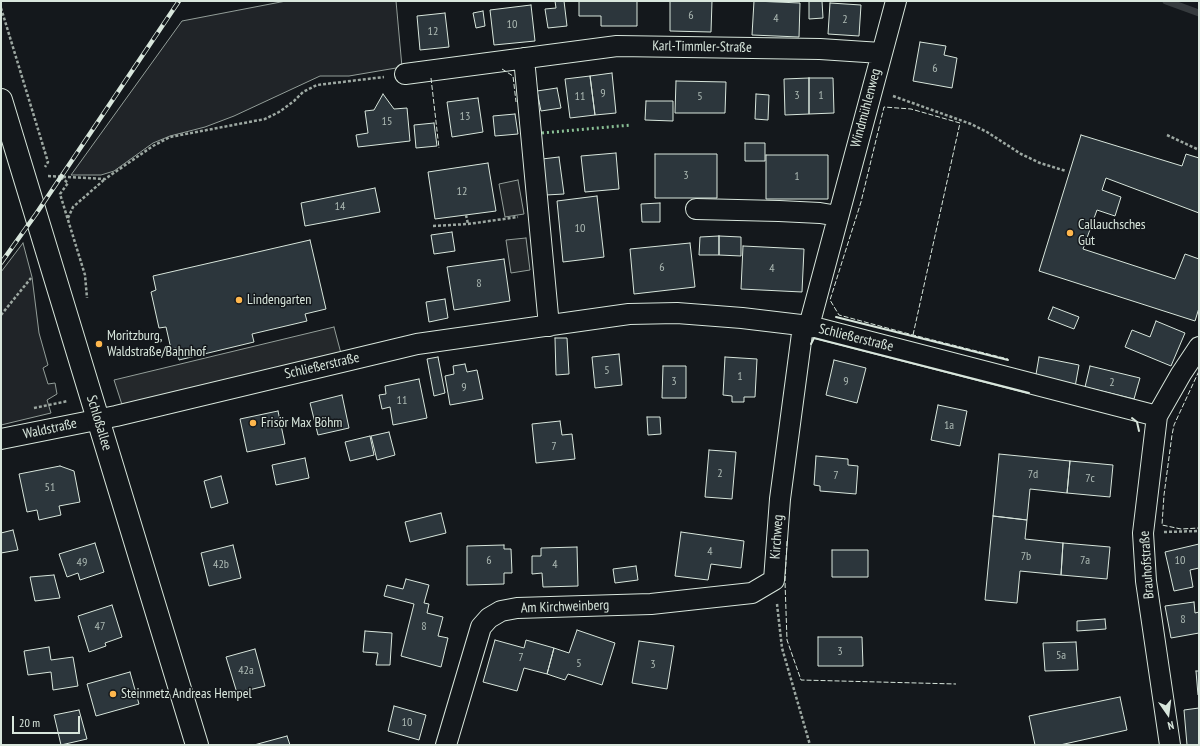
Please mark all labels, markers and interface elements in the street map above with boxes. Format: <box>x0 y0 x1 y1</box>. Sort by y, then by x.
house number: 6 <box>688 9 694 23</box>
house number: 4 <box>773 12 779 26</box>
house number: 2 <box>842 13 848 27</box>
house number: 10 <box>507 18 517 32</box>
house number: 12 <box>428 25 438 39</box>
street label: Karl-Timmler-Straße <box>652 38 752 56</box>
house number: 6 <box>932 62 938 76</box>
street label: Windmühlenweg <box>847 67 885 149</box>
house number: 9 <box>600 87 606 101</box>
house number: 3 <box>794 89 800 103</box>
house number: 1 <box>818 89 824 103</box>
house number: 11 <box>575 90 585 104</box>
house number: 5 <box>697 90 703 104</box>
house number: 13 <box>460 110 470 124</box>
house number: 15 <box>382 115 392 129</box>
house number: 3 <box>683 169 689 183</box>
house number: 1 <box>794 170 800 184</box>
house number: 12 <box>457 185 467 199</box>
house number: 14 <box>335 200 345 214</box>
place label: Callauchsches Gut <box>1078 217 1146 250</box>
house number: 10 <box>575 222 585 236</box>
marker: Callauchsches Gut <box>1065 228 1075 238</box>
house number: 6 <box>659 261 665 275</box>
house number: 4 <box>769 262 775 276</box>
house number: 8 <box>476 277 482 291</box>
place label: Lindengarten <box>247 292 311 308</box>
marker: Lindengarten <box>234 295 244 305</box>
street label: Schließerstraße <box>817 321 895 355</box>
place label: Moritzburg, Waldstraße/Bahnhof <box>107 328 206 360</box>
marker: Moritzburg, Waldstraße/Bahnhof <box>94 339 104 349</box>
street label: Schließerstraße <box>283 349 361 383</box>
house number: 5 <box>604 364 610 378</box>
house number: 1 <box>737 370 743 384</box>
house number: 3 <box>671 375 677 389</box>
house number: 9 <box>843 375 849 389</box>
house number: 2 <box>1109 376 1115 390</box>
house number: 9 <box>461 381 467 395</box>
street label: Schloßallee <box>83 393 115 453</box>
house number: 11 <box>397 394 407 408</box>
street label: Waldstraße <box>22 415 78 443</box>
place label: Frisör Max Böhm <box>261 415 342 431</box>
marker: Frisör Max Böhm <box>248 418 258 428</box>
house number: 1a <box>944 419 954 433</box>
house number: 7 <box>551 440 557 454</box>
house number: 2 <box>717 467 723 481</box>
house number: 7d <box>1028 468 1038 482</box>
house number: 7 <box>833 469 839 483</box>
house number: 7c <box>1085 472 1095 486</box>
house number: 51 <box>45 481 55 495</box>
street label: Kirchweg <box>767 514 787 560</box>
street label: Brauhofstraße <box>1136 530 1158 600</box>
house number: 4 <box>707 545 713 559</box>
house number: 7b <box>1021 550 1031 564</box>
house number: 6 <box>486 554 492 568</box>
house number: 7a <box>1080 554 1090 568</box>
house number: 10 <box>1175 554 1185 568</box>
house number: 49 <box>77 556 87 570</box>
house number: 42b <box>213 558 229 572</box>
house number: 4 <box>552 558 558 572</box>
street label: Am Kirchweinberg <box>521 597 609 617</box>
house number: 8 <box>1180 613 1186 627</box>
house number: 47 <box>95 620 105 634</box>
house number: 8 <box>421 620 427 634</box>
house number: 3 <box>837 645 843 659</box>
house number: 5a <box>1056 649 1066 663</box>
house number: 7 <box>518 651 524 665</box>
house number: 5 <box>576 657 582 671</box>
house number: 3 <box>650 658 656 672</box>
house number: 42a <box>238 664 254 678</box>
place label: Steinmetz Andreas Hempel <box>121 686 252 702</box>
marker: Steinmetz Andreas Hempel <box>108 689 118 699</box>
north arrow <box>1148 694 1188 734</box>
scale bar <box>14 708 82 734</box>
text: 20 m <box>19 715 40 730</box>
house number: 10 <box>402 716 412 730</box>
text: N <box>1166 718 1175 733</box>

